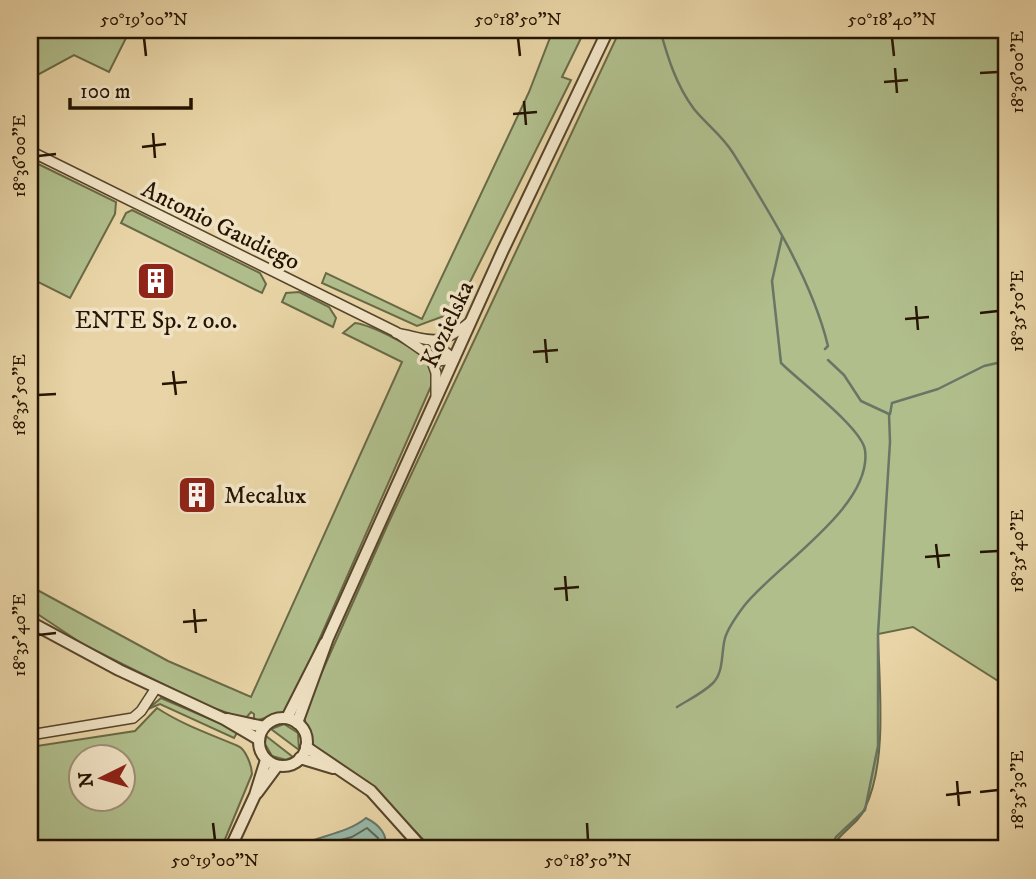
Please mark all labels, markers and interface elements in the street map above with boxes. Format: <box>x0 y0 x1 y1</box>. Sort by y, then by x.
text: 50°19'00"N <box>100 9 188 31</box>
text: 50°18'50"N <box>475 9 562 31</box>
text: 50°18'40"N <box>848 9 936 31</box>
text: 18°36'00"E <box>1007 30 1029 114</box>
scale bar <box>70 66 191 110</box>
text: 100 m <box>80 79 131 105</box>
text: 18°36'00"E <box>9 114 31 198</box>
street label: Antonio Gaudiego <box>136 175 305 277</box>
building icon: ENTE Sp. z o.o. <box>135 260 177 302</box>
text: 18°35'50"E <box>1007 270 1029 352</box>
street label: Kozielska <box>415 276 481 373</box>
place label: ENTE Sp. z o.o. <box>75 306 237 336</box>
text: 18°35'50"E <box>9 354 31 436</box>
building icon: Mecalux <box>176 474 218 516</box>
place label: Mecalux <box>224 481 307 511</box>
text: 18°35'40"E <box>1007 509 1029 593</box>
text: 18°35'40"E <box>9 593 31 677</box>
north arrow <box>66 742 136 812</box>
text: 18°35'30"E <box>1007 750 1029 830</box>
text: N <box>74 770 99 788</box>
text: 50°19'00"N <box>171 850 259 872</box>
text: 50°18'50"N <box>545 850 632 872</box>

